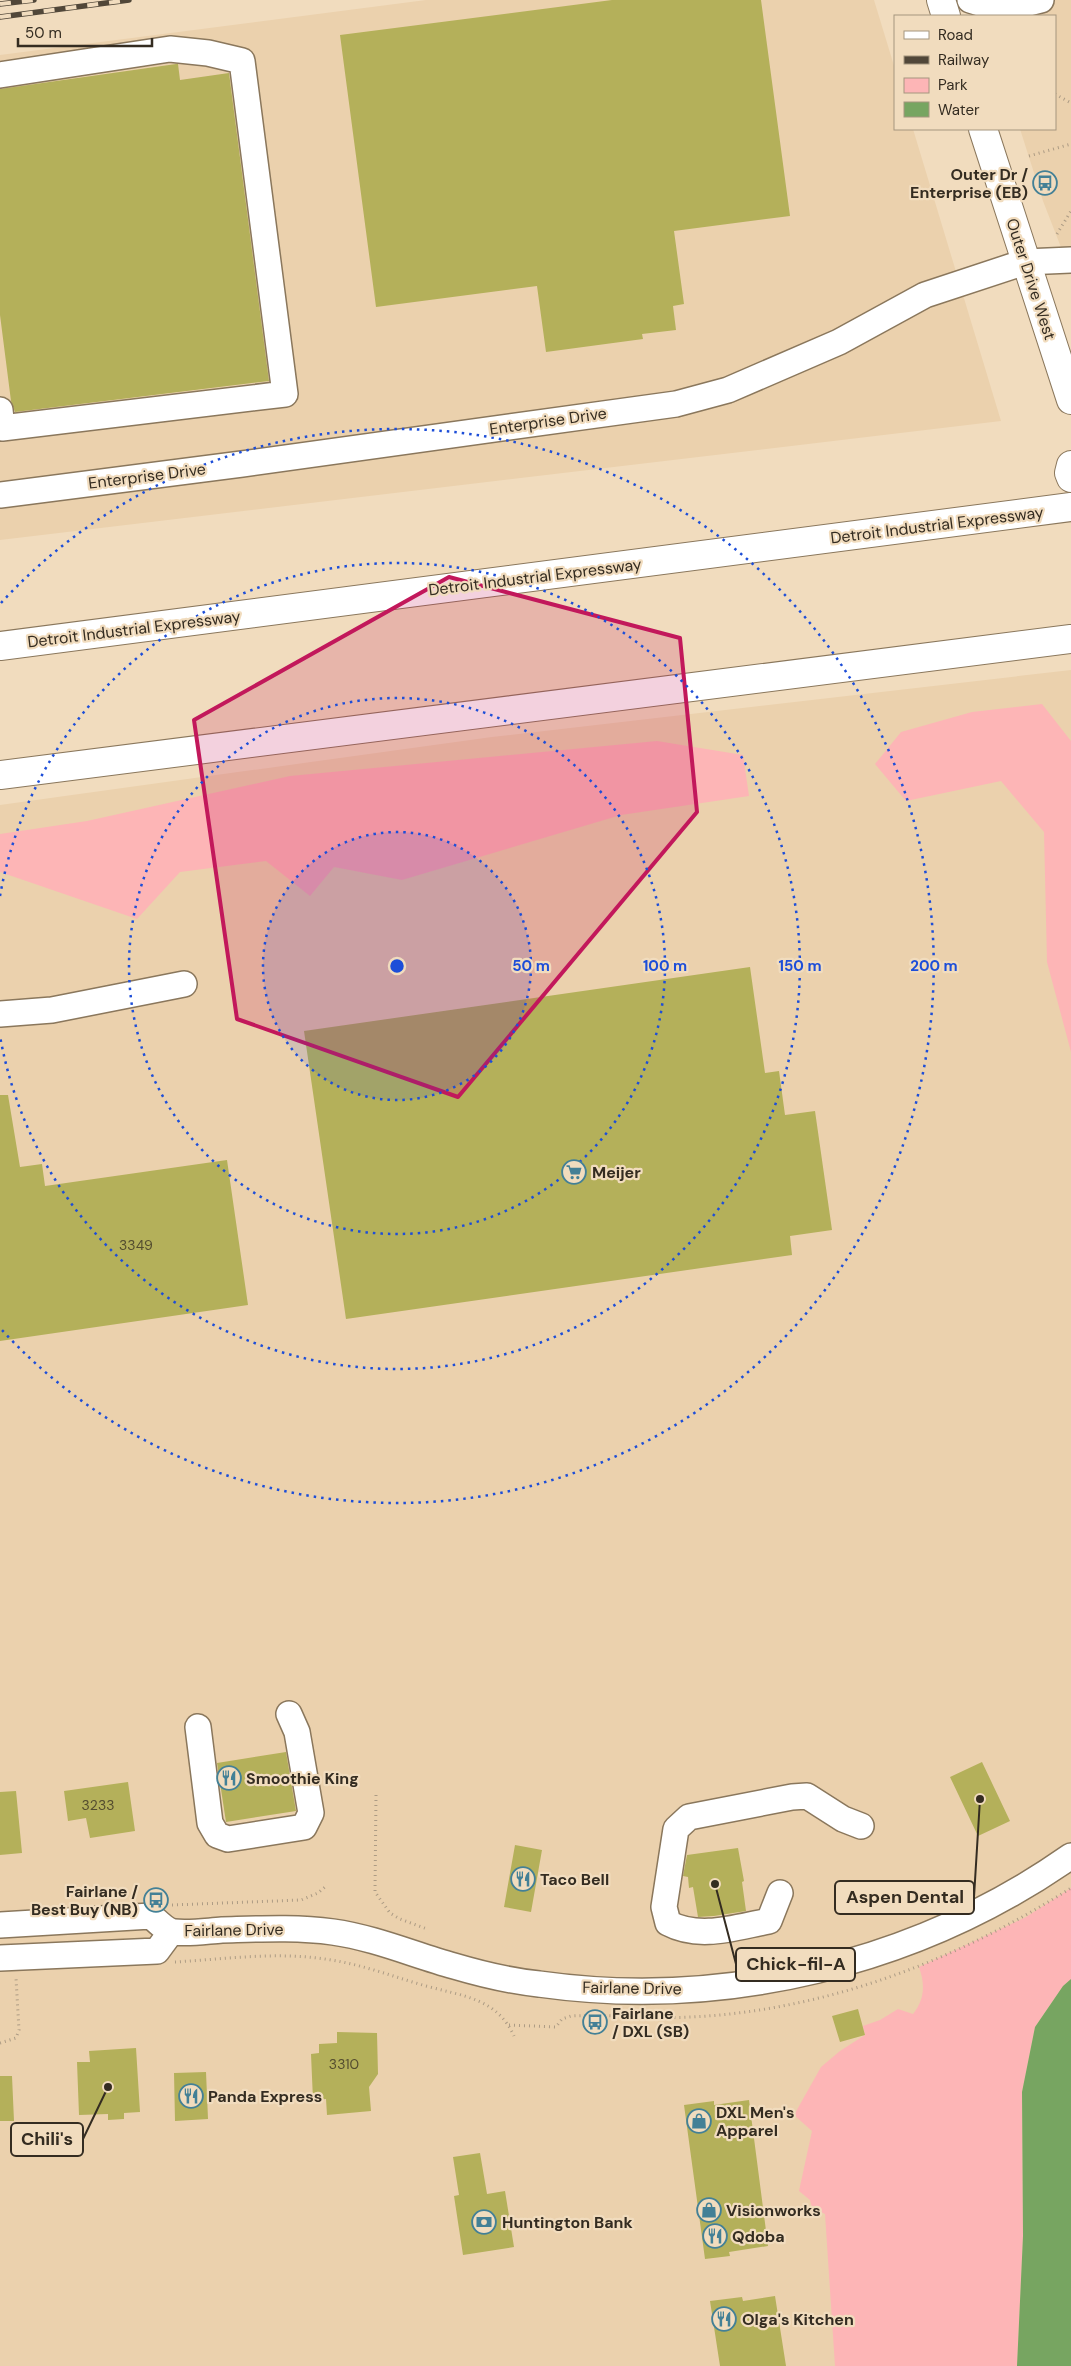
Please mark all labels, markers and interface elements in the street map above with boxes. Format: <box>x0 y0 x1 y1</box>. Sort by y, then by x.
scale bar <box>18 15 151 47</box>
legend <box>894 15 1056 130</box>
text: 50 m <box>25 23 62 43</box>
text: Road <box>938 25 973 45</box>
text: Railway <box>938 50 990 70</box>
text: Park <box>938 75 968 95</box>
text: Water <box>938 100 980 120</box>
place label: Outer Dr / Enterprise (EB) <box>910 164 1028 203</box>
bus stop icon: Outer Dr / Enterprise (EB) <box>1032 170 1058 196</box>
street label: Outer Drive West <box>1001 215 1061 343</box>
street label: Enterprise Drive <box>488 402 608 440</box>
street label: Enterprise Drive <box>87 458 207 494</box>
street label: Detroit Industrial Expressway <box>829 501 1045 549</box>
street label: Detroit Industrial Expressway <box>427 553 643 601</box>
street label: Detroit Industrial Expressway <box>26 605 242 653</box>
text: 50 m <box>512 956 550 976</box>
text: 100 m <box>643 956 687 976</box>
text: 150 m <box>779 956 822 976</box>
text: 200 m <box>910 956 958 976</box>
centre of rings <box>388 957 406 975</box>
supermarket icon: Meijer <box>561 1159 587 1185</box>
place label: Meijer <box>592 1162 641 1183</box>
house number: 3349 <box>119 1236 153 1254</box>
restaurant icon: Smoothie King <box>216 1765 242 1791</box>
place label: Smoothie King <box>246 1768 359 1789</box>
house number: 3233 <box>82 1796 114 1814</box>
restaurant icon: Taco Bell <box>510 1866 536 1892</box>
place label: Taco Bell <box>540 1869 609 1890</box>
place label: Fairlane / Best Buy (NB) <box>31 1881 138 1920</box>
callout: Aspen Dental <box>835 1881 974 1914</box>
text: Aspen Dental <box>846 1885 964 1909</box>
bus stop icon: Fairlane / Best Buy (NB) <box>143 1887 169 1913</box>
street label: Fairlane Drive <box>184 1919 284 1941</box>
callout: Chick-fil-A <box>736 1948 855 1981</box>
text: Chick-fil-A <box>746 1952 846 1976</box>
street label: Fairlane Drive <box>582 1977 682 1999</box>
place label: Fairlane / DXL (SB) <box>612 2003 689 2042</box>
bus stop icon: Fairlane / DXL (SB) <box>582 2009 608 2035</box>
house number: 3310 <box>329 2055 359 2073</box>
restaurant icon: Panda Express <box>178 2083 204 2109</box>
place label: Panda Express <box>208 2086 322 2107</box>
place label: DXL Men's Apparel <box>716 2102 794 2141</box>
shop icon: DXL Men's Apparel <box>686 2108 712 2134</box>
callout: Chili's <box>11 2123 83 2156</box>
text: Chili's <box>21 2127 73 2151</box>
shop icon: Visionworks <box>696 2197 722 2223</box>
place label: Visionworks <box>726 2200 821 2221</box>
bank icon: Huntington Bank <box>471 2209 497 2235</box>
place label: Huntington Bank <box>502 2212 633 2233</box>
restaurant icon: Qdoba <box>702 2223 728 2249</box>
place label: Qdoba <box>732 2226 785 2247</box>
restaurant icon: Olga's Kitchen <box>711 2306 737 2332</box>
place label: Olga's Kitchen <box>742 2309 854 2330</box>

